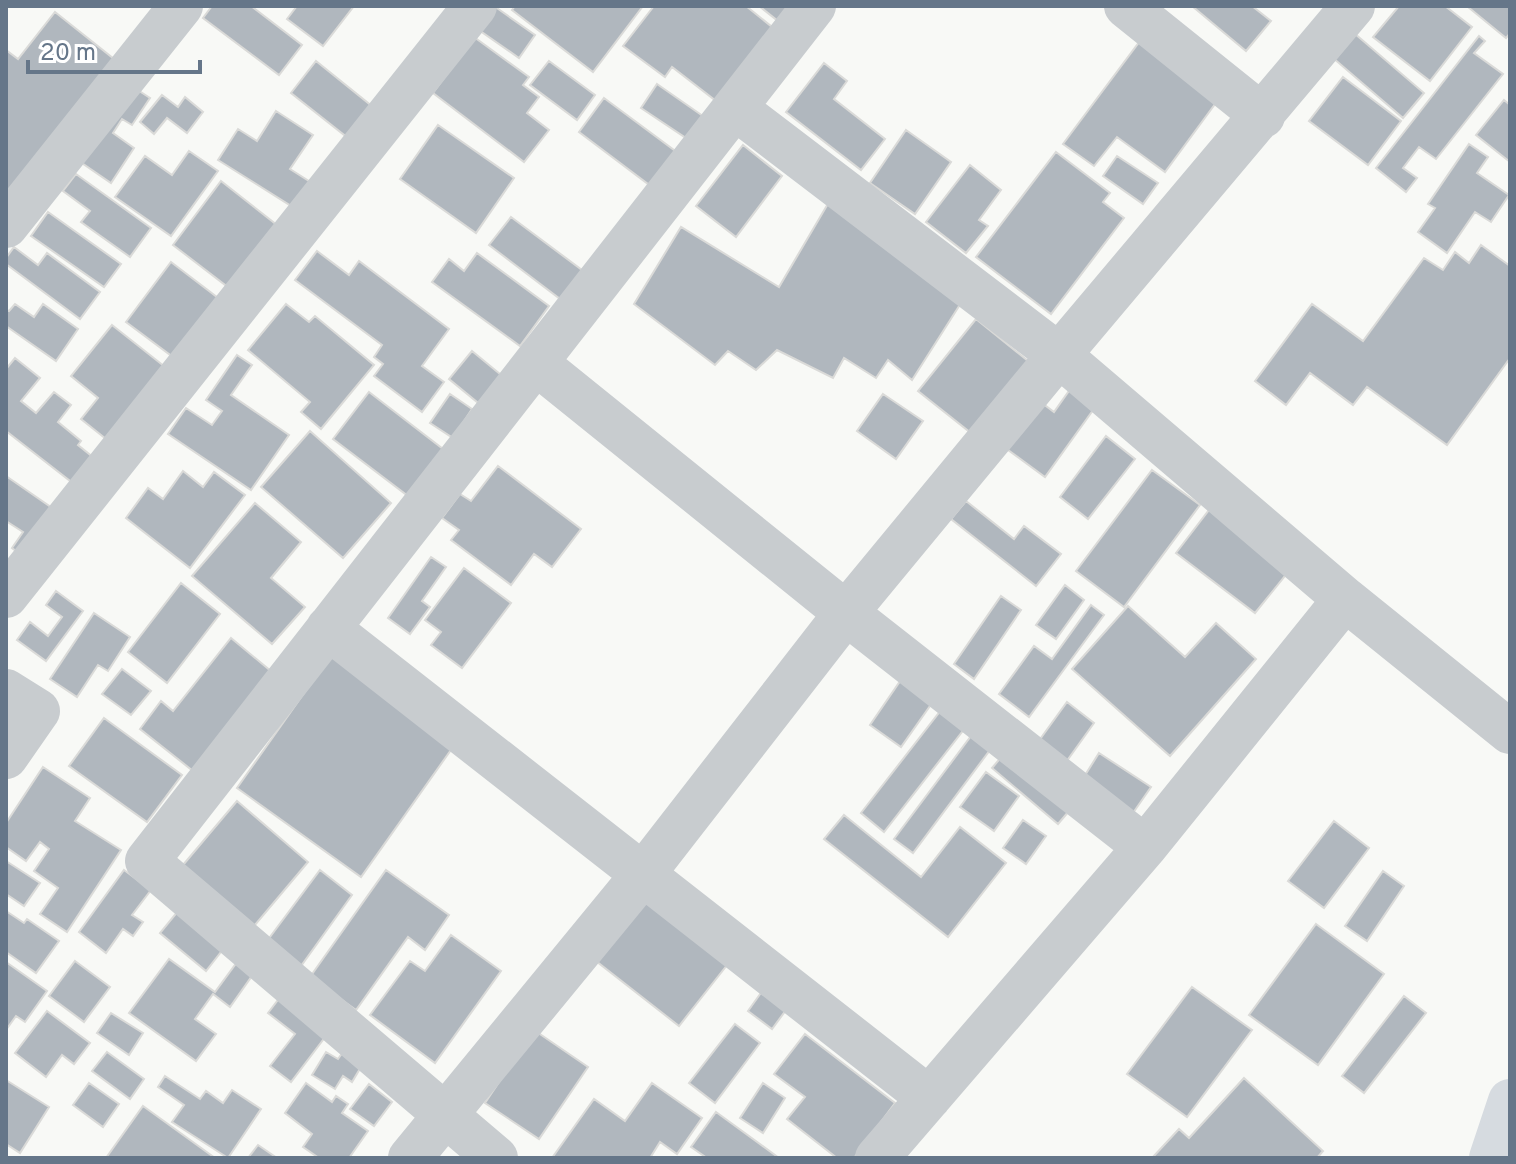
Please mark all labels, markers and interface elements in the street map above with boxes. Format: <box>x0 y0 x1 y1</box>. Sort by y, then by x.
scale bar <box>28 24 200 74</box>
text: 20 m <box>40 39 96 69</box>

